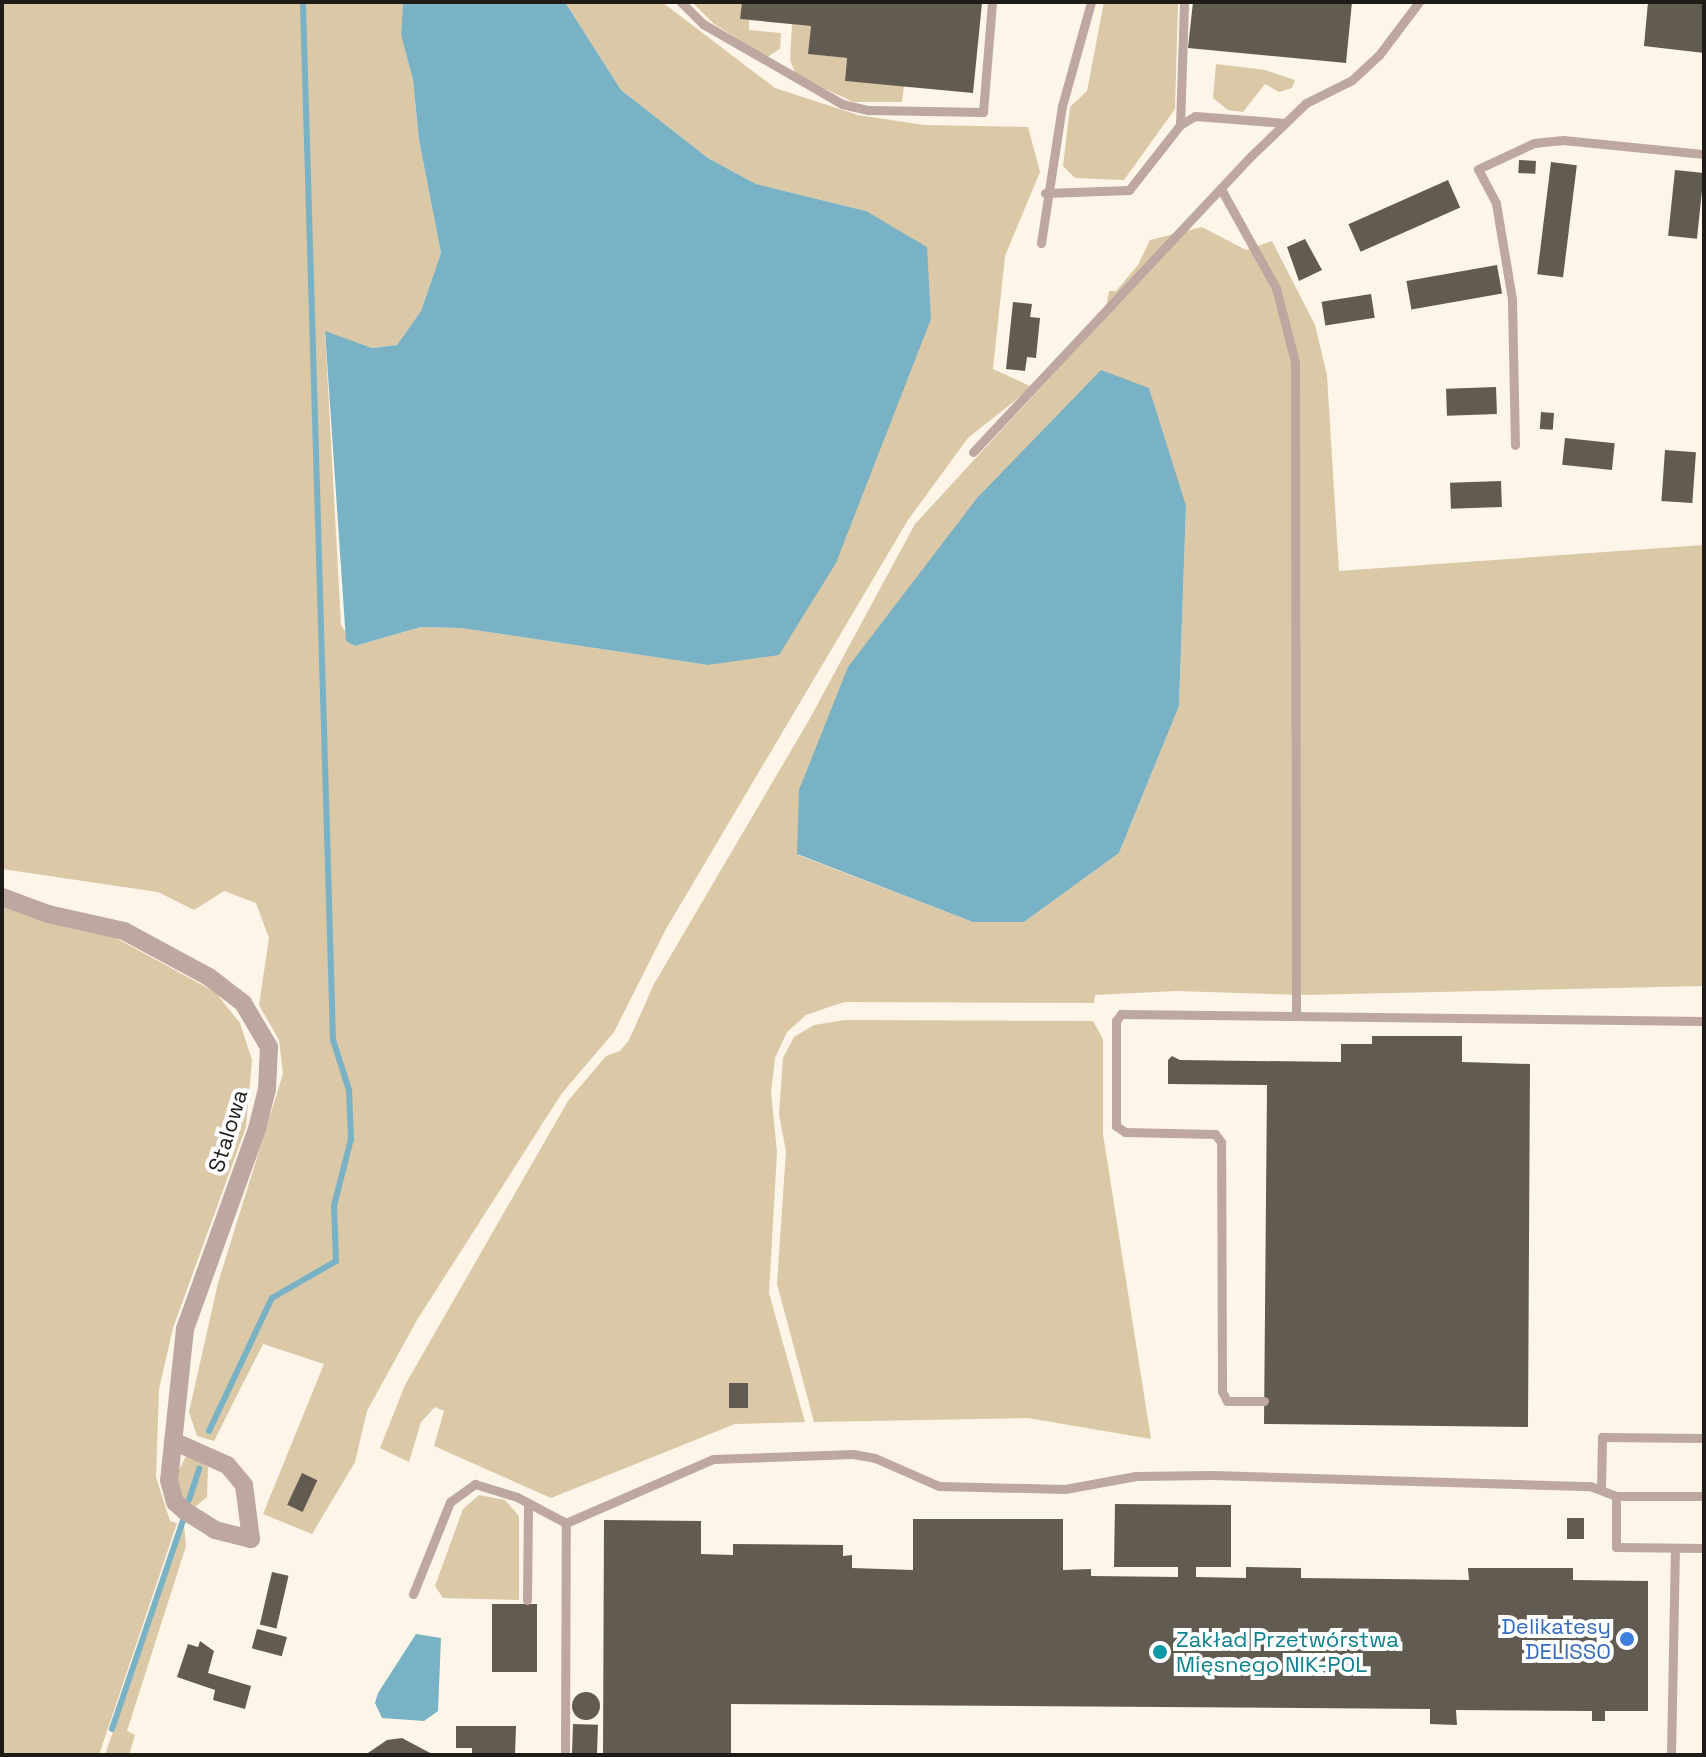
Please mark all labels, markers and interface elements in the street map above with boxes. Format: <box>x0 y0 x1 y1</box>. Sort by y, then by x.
street label: Stalowa <box>203 1086 253 1176</box>
place label: Delikatesy DELISSO <box>1501 1613 1611 1664</box>
place label: Zakład Przetwórstwa Mięsnego NIK-POL <box>1176 1626 1399 1678</box>
marker: Delikatesy DELISSO <box>1618 1630 1636 1648</box>
marker: Zakład Przetwórstwa Mięsnego NIK-POL <box>1151 1643 1169 1661</box>

